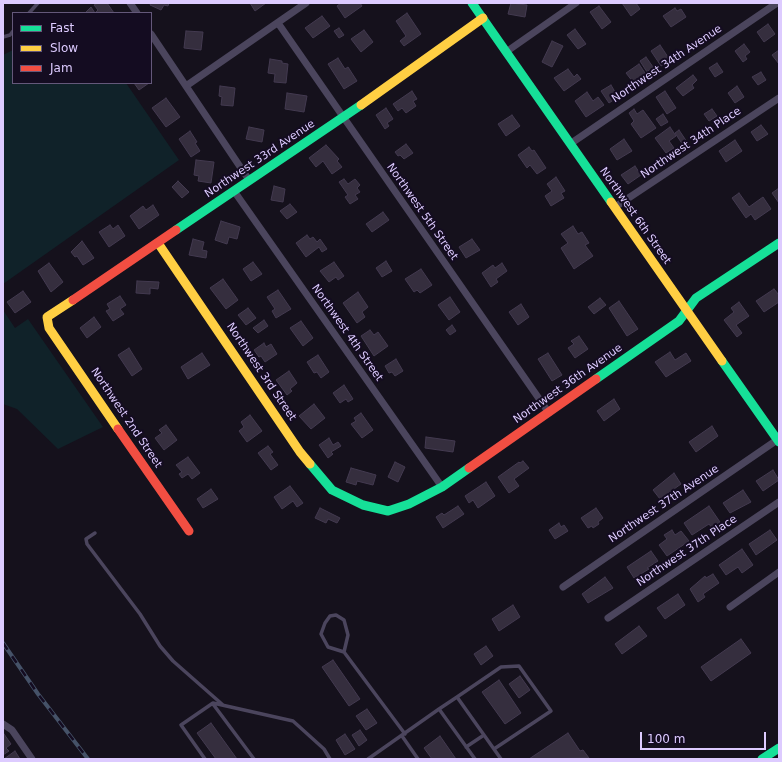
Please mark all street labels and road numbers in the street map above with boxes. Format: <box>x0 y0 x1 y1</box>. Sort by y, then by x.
street label: Northwest 34th Avenue <box>610 22 724 106</box>
street label: Northwest 34th Place <box>638 105 744 181</box>
street label: Northwest 33rd Avenue <box>203 117 317 201</box>
street label: Northwest 5th Street <box>384 161 460 263</box>
street label: Northwest 6th Street <box>597 165 673 267</box>
street label: Northwest 4th Street <box>309 282 385 384</box>
street label: Northwest 3rd Street <box>223 321 299 423</box>
street label: Northwest 36th Avenue <box>511 341 625 427</box>
street label: Northwest 2nd Street <box>88 365 164 471</box>
street label: Northwest 37th Avenue <box>607 462 721 546</box>
street label: Northwest 37th Place <box>634 513 740 589</box>

